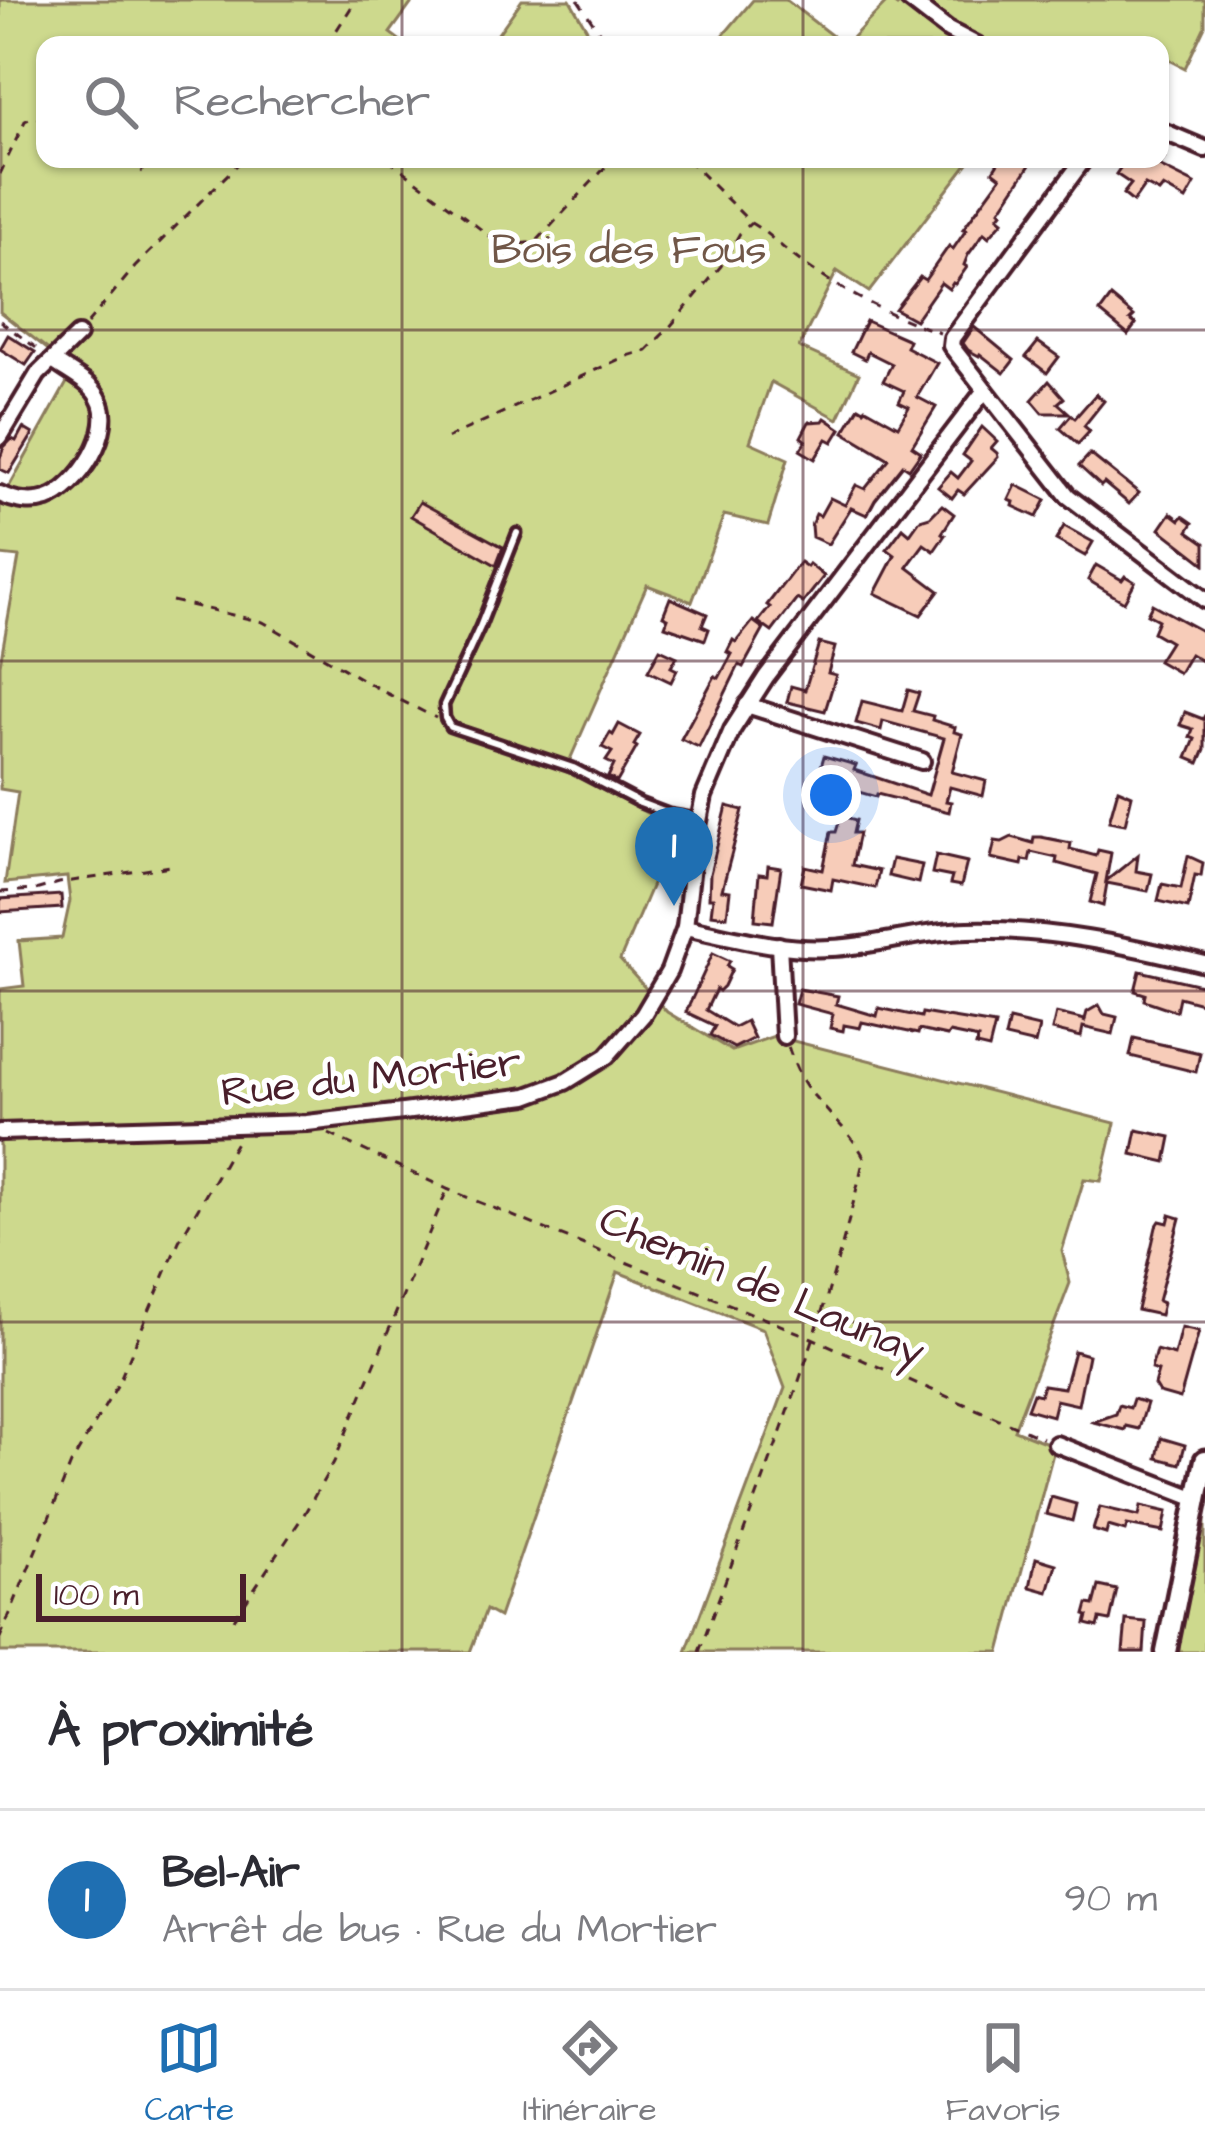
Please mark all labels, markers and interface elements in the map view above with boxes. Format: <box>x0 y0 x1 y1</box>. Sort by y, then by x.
search box <box>36 36 1169 168</box>
icon: search <box>78 69 144 135</box>
text: Rechercher <box>174 71 430 133</box>
park label: Bois des Fous <box>491 222 767 280</box>
your location <box>801 765 861 825</box>
pin: 1 <box>635 807 713 906</box>
street label: Rue du Mortier <box>218 1033 524 1123</box>
street label: Chemin de Launay <box>590 1192 934 1382</box>
scale bar <box>36 1568 246 1621</box>
text: 100 m <box>54 1572 139 1618</box>
text: À proximité <box>48 1695 314 1766</box>
text: Bel-Air <box>162 1842 300 1904</box>
text: 1 <box>85 1873 90 1927</box>
text: 90 m <box>1064 1873 1157 1927</box>
text: Arrêt de bus · Rue du Mortier <box>162 1904 717 1958</box>
tab: Carte <box>144 2015 234 2133</box>
tab: Itinéraire <box>523 2015 657 2133</box>
tab: Favoris <box>945 2015 1061 2133</box>

